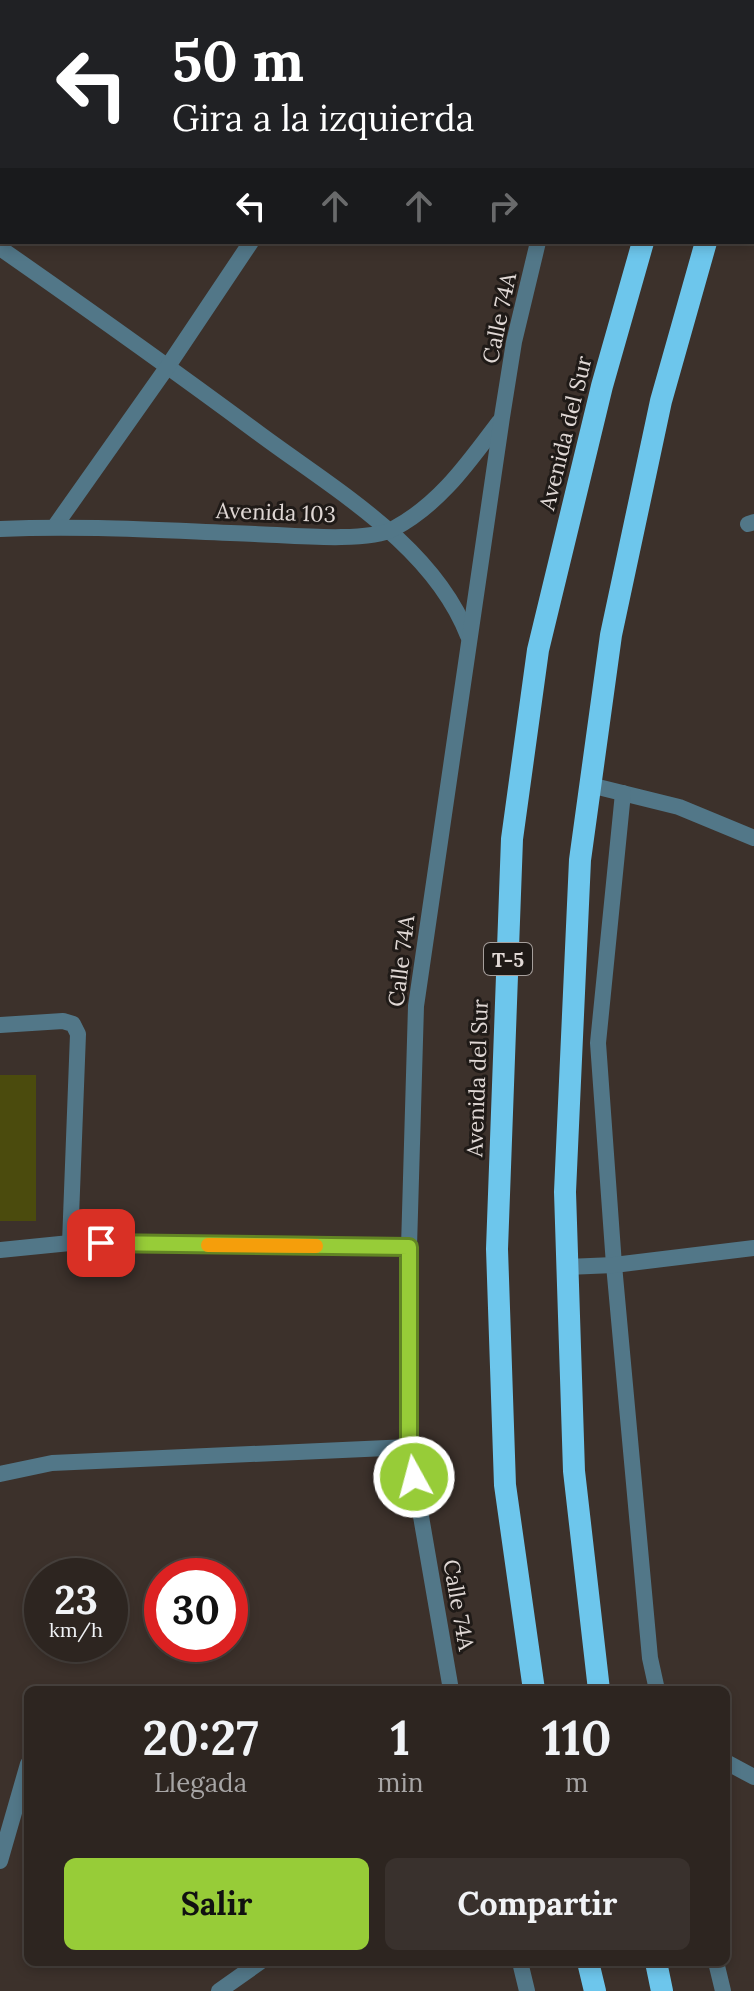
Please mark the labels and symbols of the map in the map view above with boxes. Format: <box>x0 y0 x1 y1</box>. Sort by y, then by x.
street label: Calle 74A <box>476 269 523 366</box>
street label: Avenida del Sur <box>532 353 598 514</box>
street label: Avenida 103 <box>215 496 336 528</box>
street label: Calle 74A <box>382 912 421 1008</box>
road number: T-5 <box>484 943 532 975</box>
street label: Avenida del Sur <box>460 998 494 1158</box>
pin <box>67 1209 135 1277</box>
position arrow <box>372 1435 456 1519</box>
street label: Calle 74A <box>437 1557 481 1654</box>
speed limit sign: 30 <box>144 1558 248 1662</box>

